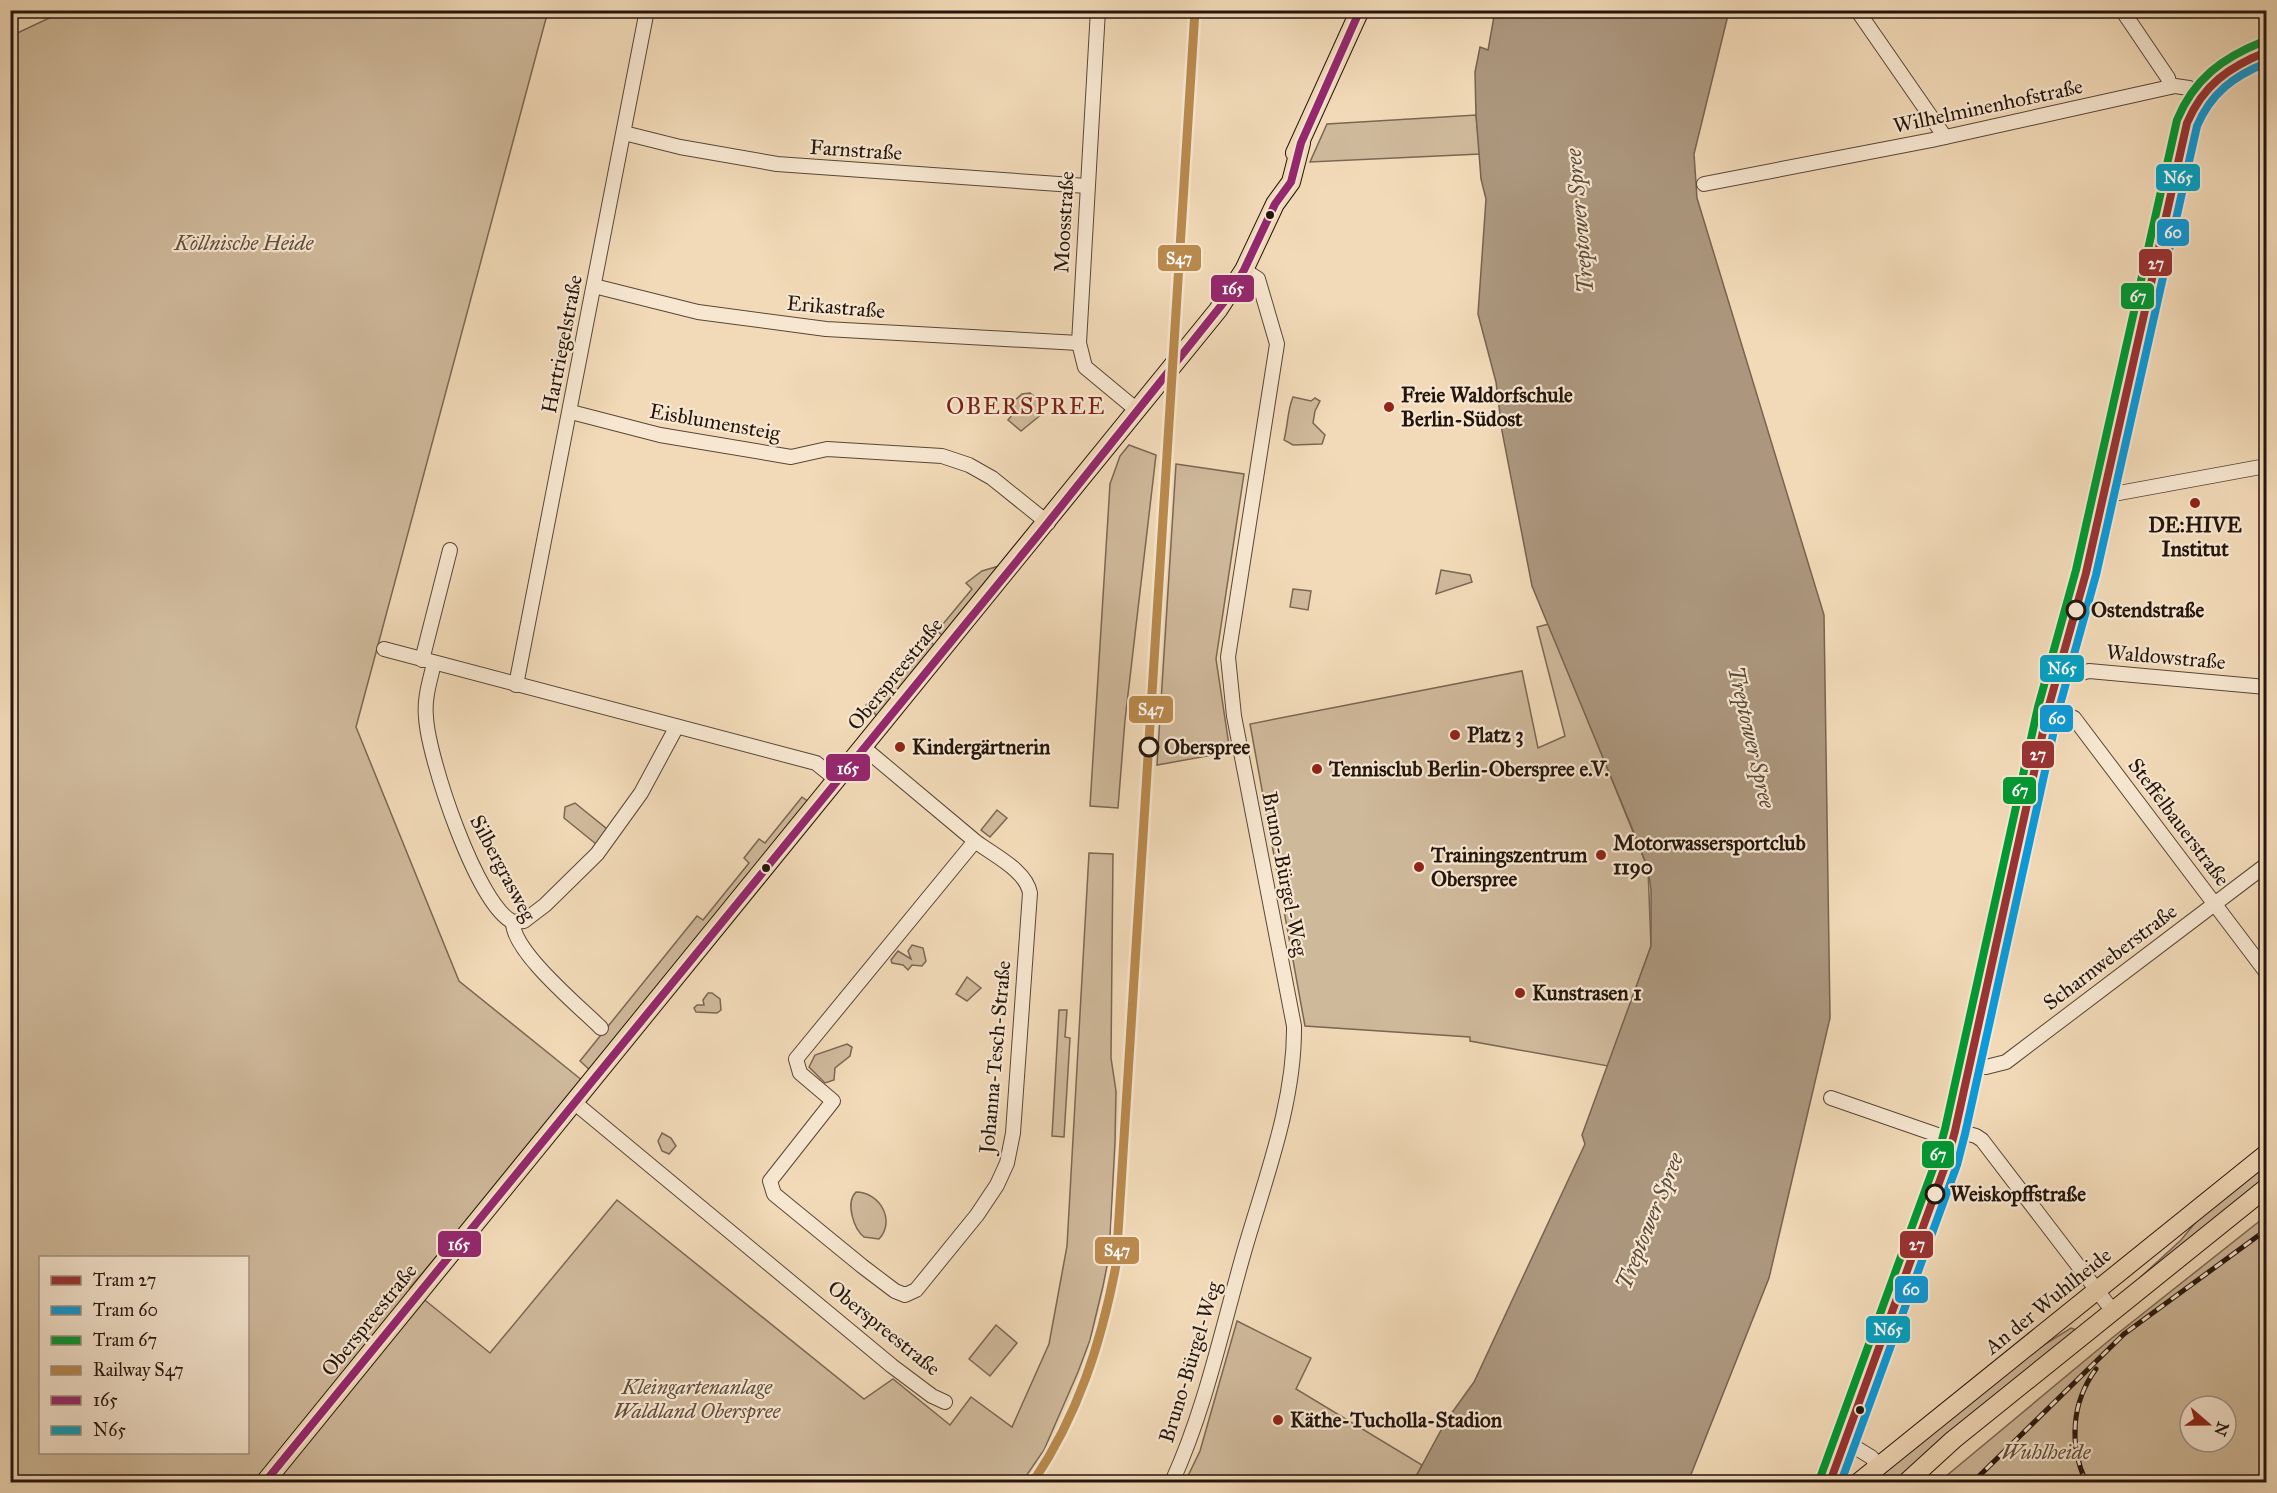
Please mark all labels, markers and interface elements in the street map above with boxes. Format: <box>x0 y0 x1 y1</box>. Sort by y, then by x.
street label: Wilhelminenhofstraße <box>1891 73 2085 139</box>
street label: Farnstraße <box>809 134 903 166</box>
water label: Treptower Spree <box>1560 147 1599 294</box>
line badge: N65 <box>2155 163 2201 192</box>
text: N65 <box>2163 168 2193 187</box>
street label: Moosstraße <box>1048 170 1080 274</box>
unlabelled marker <box>1264 209 1276 221</box>
line badge: 60 <box>2156 218 2190 247</box>
text: 60 <box>2164 223 2182 242</box>
park label: Köllnische Heide <box>174 230 315 256</box>
line badge: S47 <box>1157 244 1202 272</box>
line badge: 27 <box>2138 248 2173 277</box>
text: S47 <box>1166 249 1192 269</box>
text: 27 <box>2148 254 2164 273</box>
street label: Hartriegelstraße <box>536 272 588 415</box>
line badge: 165 <box>1210 274 1255 303</box>
text: 165 <box>1222 279 1245 298</box>
line badge: 67 <box>2120 282 2155 310</box>
text: 67 <box>2130 287 2147 306</box>
street label: Erikastraße <box>786 290 887 324</box>
place label: Freie Waldorfschule Berlin-Südost <box>1401 382 1573 432</box>
district label: OBERSPREE <box>946 391 1106 421</box>
street label: Eisblumensteig <box>648 398 783 446</box>
marker: Freie Waldorfschule Berlin-Südost <box>1382 400 1396 414</box>
marker: DE:HIVE Institut <box>2188 496 2202 510</box>
place label: DE:HIVE Institut <box>2148 512 2242 562</box>
place label: Ostendstraße <box>2091 597 2204 623</box>
marker: Ostendstraße <box>2066 600 2086 620</box>
street label: Oberspreestraße <box>842 612 949 736</box>
street label: Waldowstraße <box>2105 639 2227 675</box>
line badge: N65 <box>2039 654 2085 683</box>
text: N65 <box>2047 659 2077 678</box>
water label: Treptower Spree <box>1722 664 1781 811</box>
line badge: S47 <box>1128 695 1174 724</box>
text: S47 <box>1138 700 1164 720</box>
line badge: 60 <box>2039 704 2074 733</box>
text: 60 <box>2048 709 2066 728</box>
place label: Platz 3 <box>1467 722 1524 748</box>
marker: Platz 3 <box>1448 728 1462 742</box>
place label: Kindergärtnerin <box>912 734 1051 760</box>
place label: Oberspree <box>1164 734 1250 760</box>
marker: Oberspree <box>1139 737 1159 757</box>
marker: Kindergärtnerin <box>893 740 907 754</box>
line badge: 27 <box>2021 740 2055 769</box>
text: 27 <box>2030 745 2046 764</box>
line badge: 165 <box>825 753 871 782</box>
street label: Steffelbauerstraße <box>2122 753 2236 891</box>
place label: Tennisclub Berlin-Oberspree e.V. <box>1328 756 1609 782</box>
text: 165 <box>837 759 860 778</box>
marker: Tennisclub Berlin-Oberspree e.V. <box>1310 762 1324 776</box>
line badge: 67 <box>2002 776 2037 805</box>
text: 67 <box>2012 781 2029 800</box>
street label: Bruno-Bürgel-Weg <box>1256 789 1314 959</box>
street label: Silbergrasweg <box>464 810 542 926</box>
place label: Motorwassersportclub 1190 <box>1613 830 1806 880</box>
place label: Trainingszentrum Oberspree <box>1430 842 1588 892</box>
marker: Motorwassersportclub 1190 <box>1594 848 1608 862</box>
marker: Trainingszentrum Oberspree <box>1412 860 1426 874</box>
unlabelled marker <box>760 862 772 874</box>
street label: Scharnweberstraße <box>2038 898 2182 1016</box>
street label: Johanna-Tesch-Straße <box>973 959 1016 1157</box>
place label: Kunstrasen 1 <box>1532 980 1642 1006</box>
marker: Kunstrasen 1 <box>1513 986 1527 1000</box>
line badge: 67 <box>1921 1140 1955 1169</box>
text: 67 <box>1930 1145 1947 1164</box>
water label: Treptower Spree <box>1610 1148 1689 1293</box>
place label: Weiskopffstraße <box>1950 1181 2086 1207</box>
marker: Weiskopffstraße <box>1925 1184 1945 1204</box>
line badge: 165 <box>437 1230 482 1258</box>
line badge: 27 <box>1899 1230 1934 1259</box>
text: 165 <box>448 1235 471 1254</box>
text: 27 <box>1909 1235 1925 1254</box>
line badge: S47 <box>1094 1236 1140 1265</box>
text: S47 <box>1104 1241 1130 1261</box>
street label: An der Wuhlheide <box>1979 1242 2117 1361</box>
legend <box>39 1256 249 1454</box>
street label: Oberspreestraße <box>316 1258 423 1382</box>
text: Tram 27 <box>93 1269 156 1291</box>
street label: Oberspreestraße <box>822 1275 946 1382</box>
line badge: 60 <box>1894 1275 1929 1304</box>
street label: Bruno-Bürgel-Weg <box>1153 1278 1227 1446</box>
text: 60 <box>1902 1280 1920 1299</box>
text: Tram 60 <box>93 1299 158 1321</box>
line badge: N65 <box>1865 1315 1911 1344</box>
text: N65 <box>1873 1320 1903 1339</box>
text: Tram 67 <box>93 1329 157 1351</box>
text: Railway S47 <box>93 1359 184 1381</box>
park label: Kleingartenanlage Waldland Oberspree <box>614 1374 782 1424</box>
text: 165 <box>93 1389 118 1411</box>
north arrow <box>2178 1394 2238 1454</box>
unlabelled marker <box>1854 1404 1866 1416</box>
place label: Käthe-Tucholla-Stadion <box>1290 1407 1503 1433</box>
marker: Käthe-Tucholla-Stadion <box>1271 1413 1285 1427</box>
text: N65 <box>93 1419 126 1441</box>
text: N <box>2210 1419 2233 1439</box>
park label: Wuhlheide <box>2001 1439 2092 1465</box>

